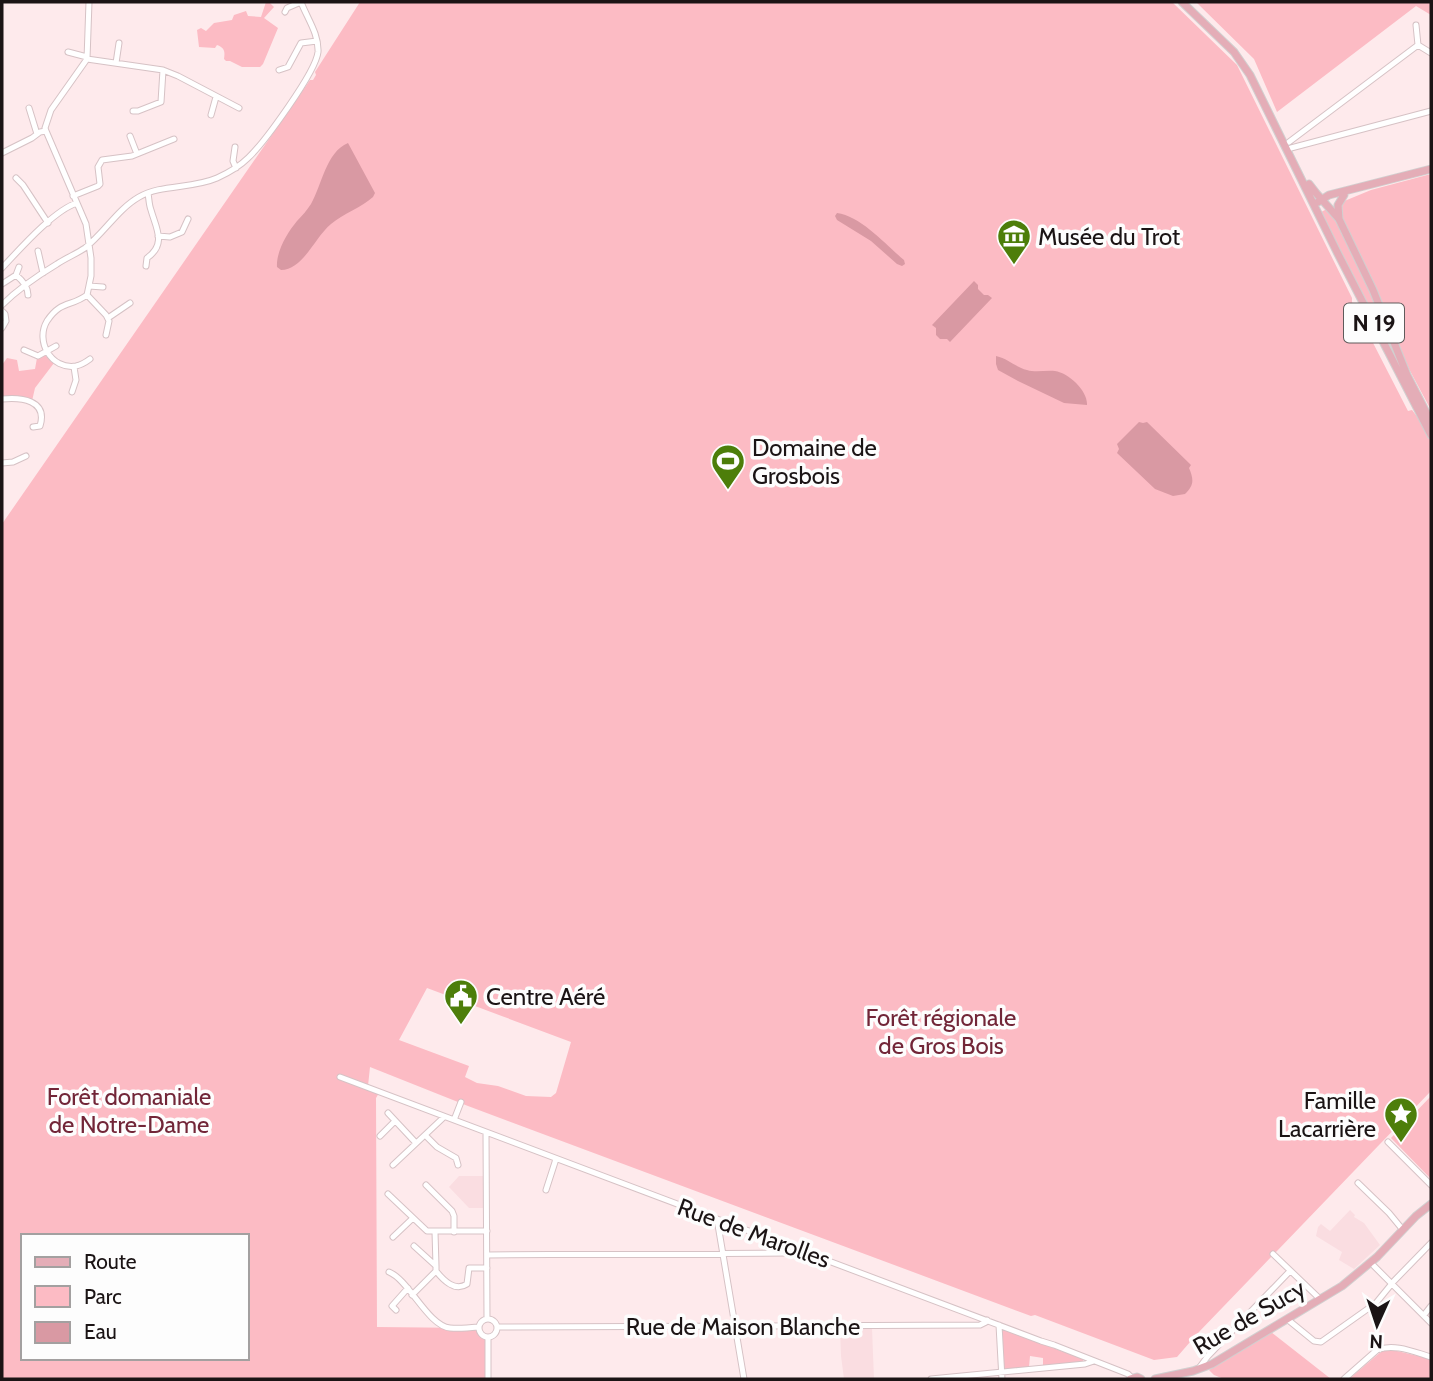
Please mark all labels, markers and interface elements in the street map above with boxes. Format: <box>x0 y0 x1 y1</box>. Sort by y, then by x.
museum icon: Musée du Trot <box>995 217 1033 266</box>
place label: Musée du Trot <box>1038 222 1180 251</box>
road number: N 19 <box>1344 304 1404 342</box>
place label: Domaine de Grosbois <box>752 433 877 490</box>
sports icon: Domaine de Grosbois <box>709 442 747 491</box>
public building icon: Centre Aéré <box>442 977 480 1026</box>
place label: Centre Aéré <box>486 982 605 1011</box>
park label: Forêt régionale de Gros Bois <box>866 1003 1016 1060</box>
park label: Forêt domaniale de Notre-Dame <box>47 1082 211 1139</box>
place label: Famille Lacarrière <box>1278 1086 1376 1143</box>
place icon: Famille Lacarrière <box>1382 1095 1420 1144</box>
street label: Rue de Marolles <box>674 1192 834 1274</box>
legend <box>21 1234 248 1360</box>
text: Route <box>84 1249 137 1274</box>
street label: Rue de Sucy <box>1188 1273 1310 1361</box>
text: Parc <box>84 1284 122 1309</box>
north arrow <box>1342 1290 1412 1360</box>
street label: Rue de Maison Blanche <box>626 1312 860 1341</box>
text: Eau <box>84 1319 117 1344</box>
text: N <box>1369 1330 1383 1353</box>

